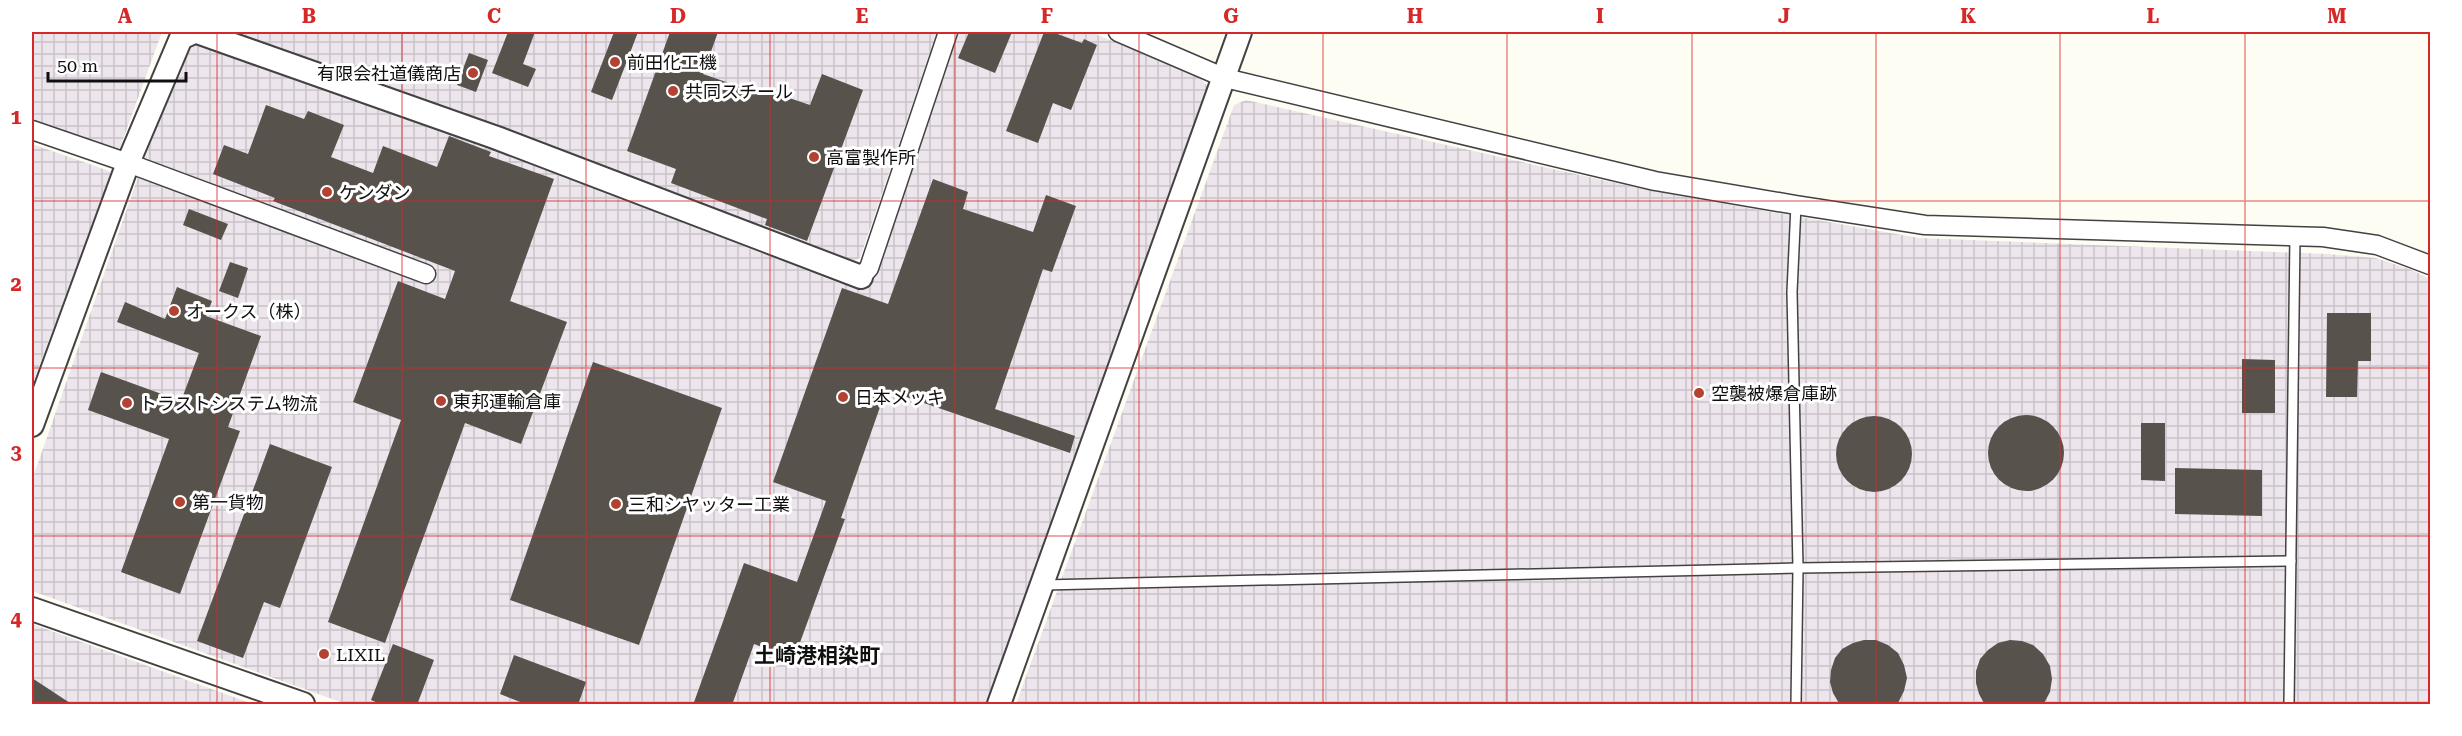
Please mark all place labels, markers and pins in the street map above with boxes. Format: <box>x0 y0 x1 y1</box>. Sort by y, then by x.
place label: 前田化工機 <box>627 52 717 73</box>
marker: 前田化工機 <box>608 55 622 69</box>
place label: 有限会社道儀商店 <box>317 63 461 84</box>
marker: 有限会社道儀商店 <box>466 66 480 80</box>
place label: 共同スチール <box>685 81 793 102</box>
marker: 共同スチール <box>666 84 680 98</box>
place label: 高富製作所 <box>826 147 916 168</box>
marker: 高富製作所 <box>807 150 821 164</box>
place label: ケンダン <box>339 182 410 203</box>
marker: ケンダン <box>320 185 334 199</box>
place label: オークス（株） <box>186 301 311 322</box>
marker: オークス（株） <box>167 304 181 318</box>
place label: 空襲被爆倉庫跡 <box>1711 383 1837 404</box>
marker: 空襲被爆倉庫跡 <box>1692 386 1706 400</box>
place label: 日本メッキ <box>855 387 945 408</box>
marker: 日本メッキ <box>836 390 850 404</box>
place label: 東邦運輸倉庫 <box>453 391 561 412</box>
place label: トラストシステム物流 <box>139 393 318 414</box>
marker: 東邦運輸倉庫 <box>434 394 448 408</box>
marker: トラストシステム物流 <box>120 396 134 410</box>
place label: 第一貨物 <box>192 492 264 513</box>
place label: 三和シヤッター工業 <box>628 494 790 515</box>
marker: 第一貨物 <box>173 495 187 509</box>
marker: 三和シヤッター工業 <box>609 497 623 511</box>
place label: LIXIL <box>336 644 385 665</box>
marker: LIXIL <box>317 647 331 661</box>

